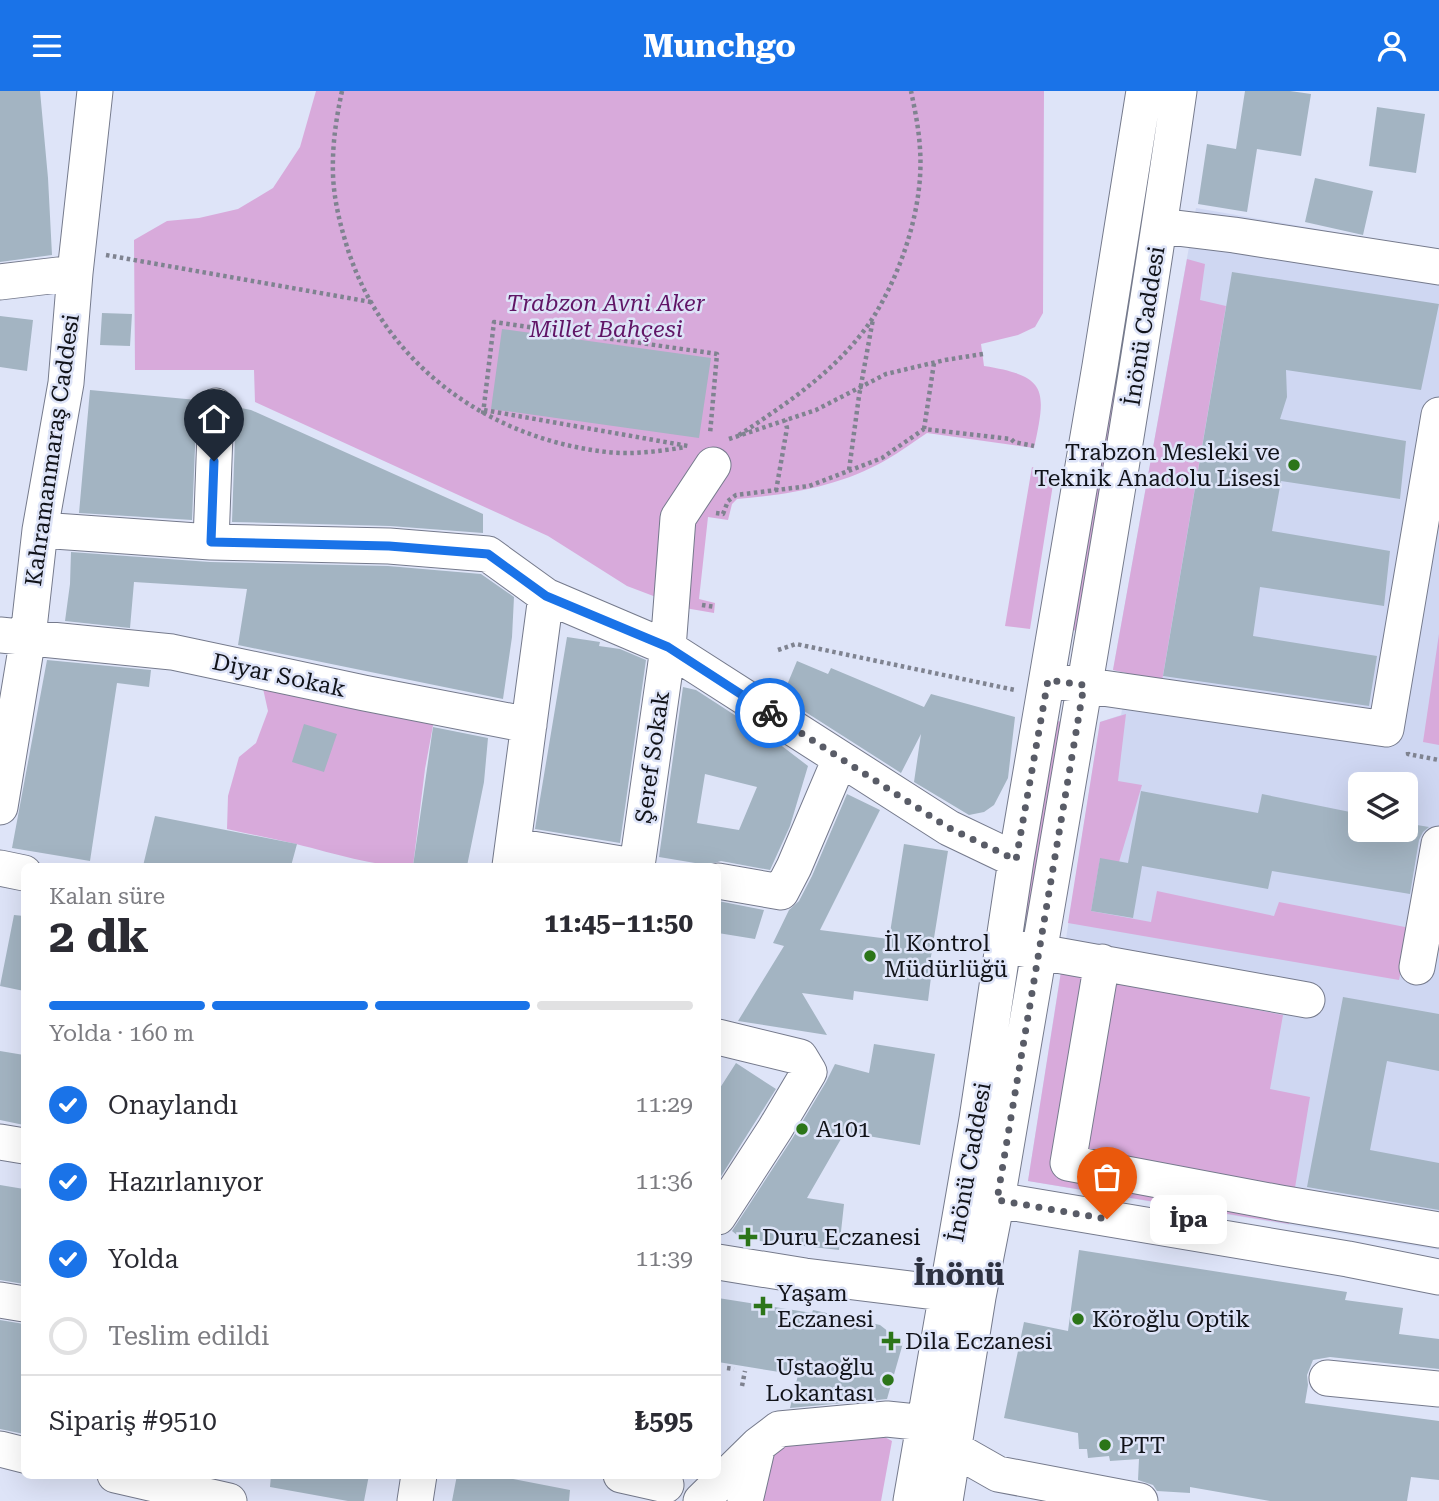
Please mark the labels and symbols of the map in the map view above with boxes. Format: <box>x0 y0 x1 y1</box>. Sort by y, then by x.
street label: İnönü Caddesi <box>1119 244 1170 408</box>
park label: Trabzon Avni Aker Millet Bahçesi <box>507 290 706 343</box>
street label: Kahramanmaraş Caddesi <box>20 312 85 588</box>
pin <box>184 389 244 461</box>
place label: Trabzon Mesleki ve Teknik Anadolu Lisesi <box>1034 439 1280 492</box>
marker: Trabzon Mesleki ve Teknik Anadolu Lisesi <box>1286 457 1302 473</box>
street label: Diyar Sokak <box>210 648 348 703</box>
courier <box>735 678 805 748</box>
street label: Şeref Sokak <box>630 689 675 825</box>
place label: İl Kontrol Müdürlüğü <box>884 930 1008 983</box>
marker: İl Kontrol Müdürlüğü <box>862 948 878 964</box>
street label: İnönü Caddesi <box>942 1080 997 1244</box>
place label: A101 <box>816 1116 871 1143</box>
marker: A101 <box>794 1121 810 1137</box>
pin <box>1077 1147 1137 1219</box>
callout: İpa <box>1149 1195 1226 1243</box>
place label: Duru Eczanesi <box>762 1224 920 1251</box>
marker: Duru Eczanesi <box>740 1229 756 1245</box>
district label: İnönü <box>913 1256 1005 1292</box>
place label: Yaşam Eczanesi <box>777 1280 874 1333</box>
marker: Yaşam Eczanesi <box>755 1298 771 1314</box>
place label: Köroğlu Optik <box>1092 1306 1250 1333</box>
marker: Köroğlu Optik <box>1070 1311 1086 1327</box>
place label: Dila Eczanesi <box>905 1328 1052 1355</box>
marker: Dila Eczanesi <box>883 1333 899 1349</box>
place label: Ustaoğlu Lokantası <box>765 1354 874 1407</box>
marker: Ustaoğlu Lokantası <box>880 1372 896 1388</box>
place label: PTT <box>1119 1432 1165 1459</box>
marker: PTT <box>1097 1437 1113 1453</box>

